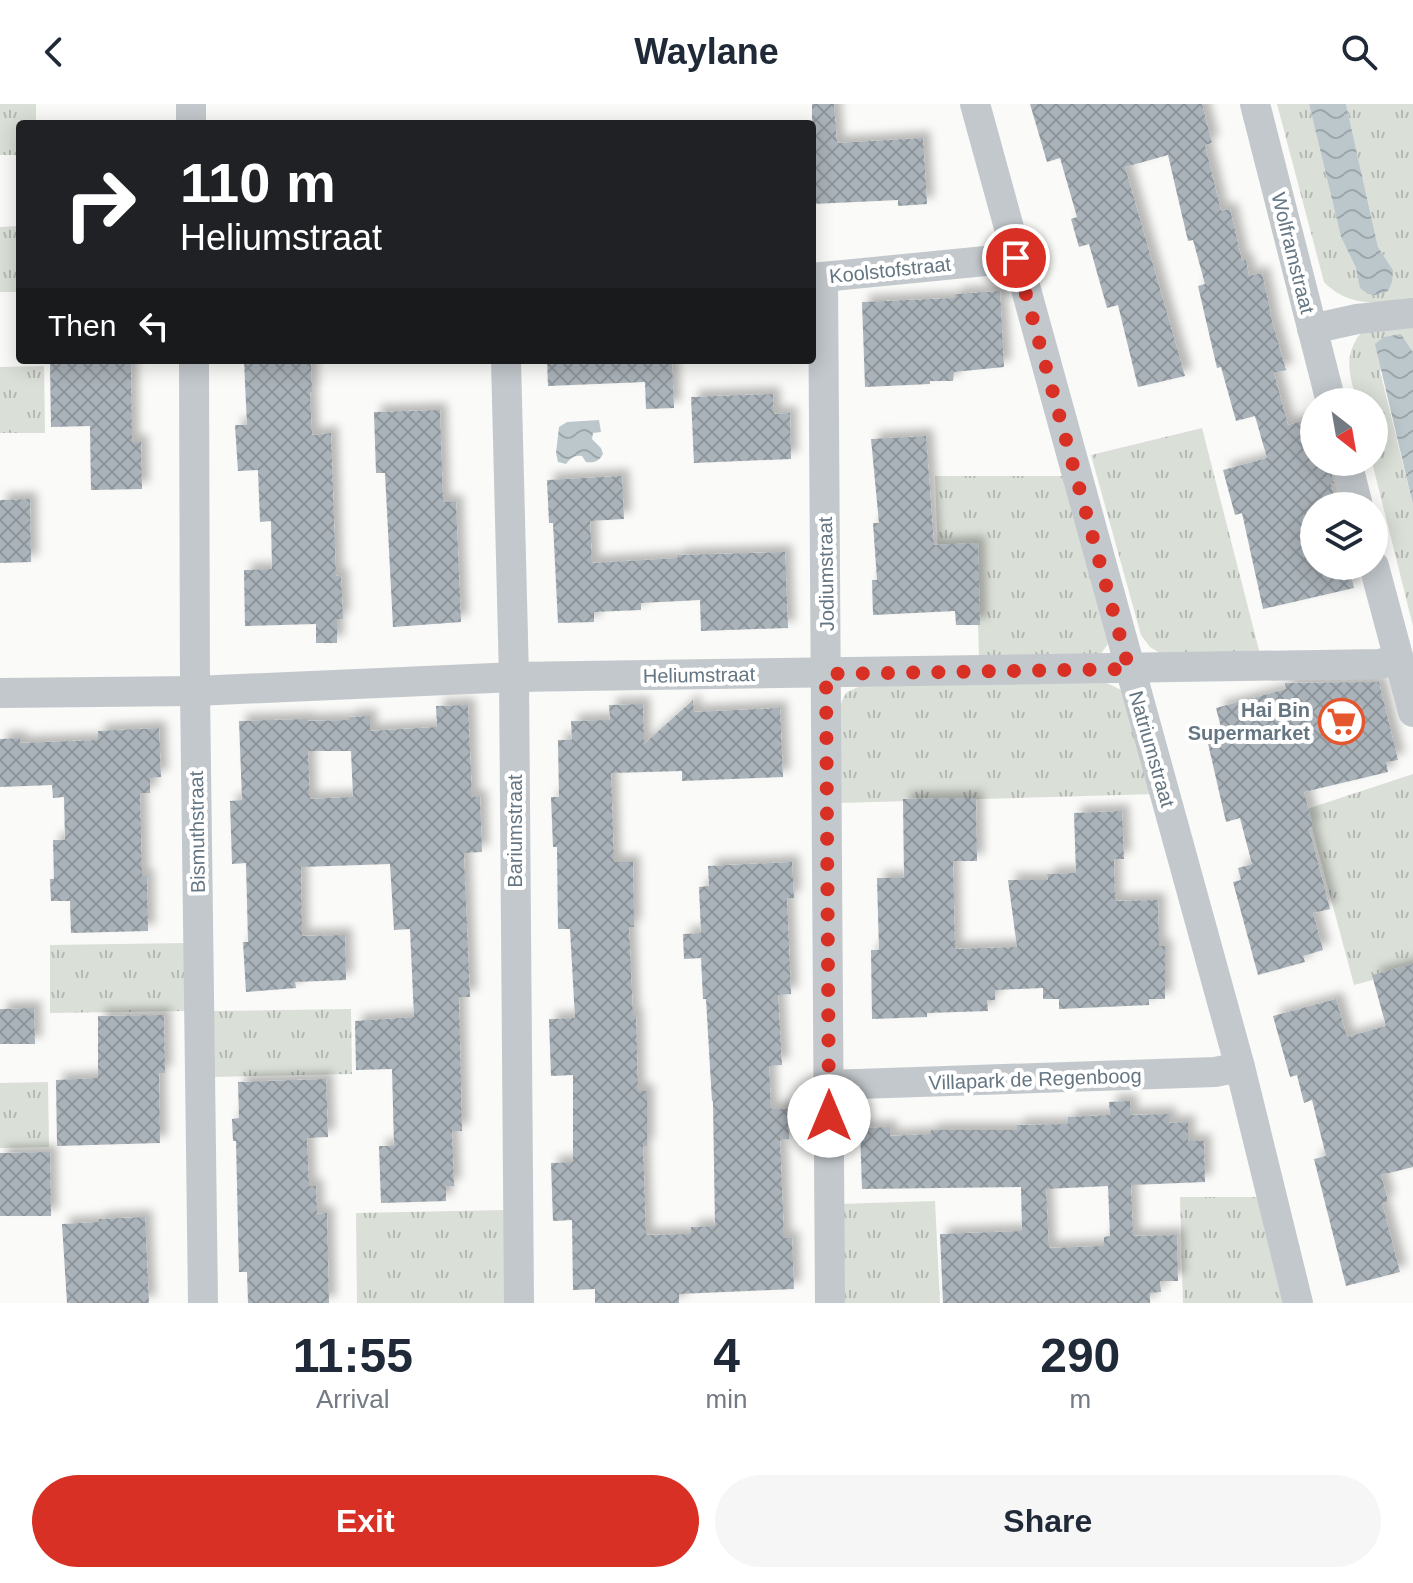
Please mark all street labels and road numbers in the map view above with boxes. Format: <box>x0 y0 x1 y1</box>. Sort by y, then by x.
street label: Wolframstraat <box>1267 190 1319 316</box>
street label: Koolstofstraat <box>828 253 952 287</box>
street label: Jodiumstraat <box>814 516 838 631</box>
street label: Heliumstraat <box>643 663 756 687</box>
street label: Natriumstraat <box>1125 688 1179 810</box>
street label: Bismuthstraat <box>185 770 209 893</box>
street label: Bariumstraat <box>504 774 526 888</box>
street label: Villapark de Regenboog <box>928 1064 1142 1094</box>

